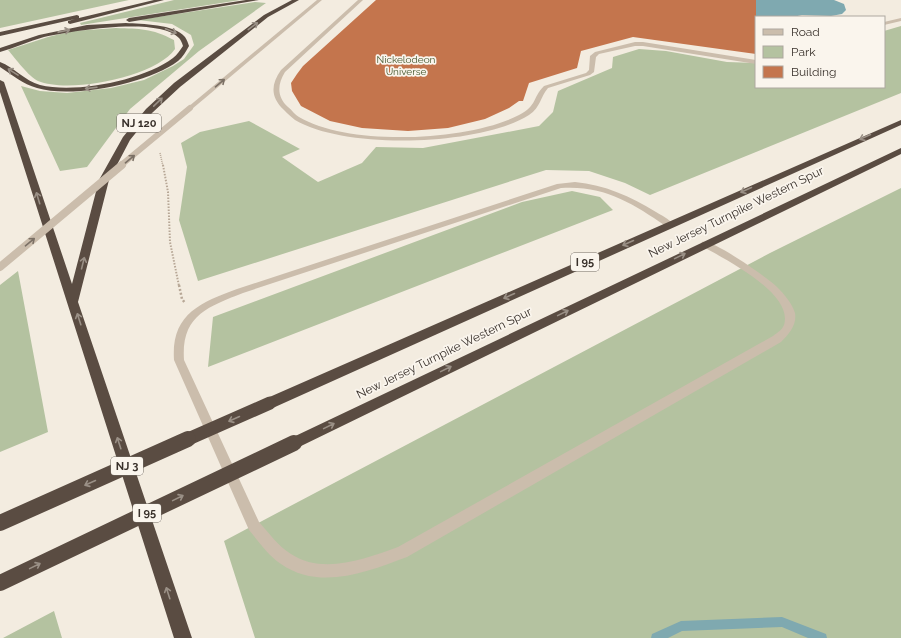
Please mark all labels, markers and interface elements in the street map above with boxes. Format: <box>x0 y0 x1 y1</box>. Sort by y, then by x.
legend <box>755 16 885 88</box>
one-way arrow <box>248 22 259 30</box>
text: Road <box>791 25 820 39</box>
one-way arrow <box>57 26 70 34</box>
one-way arrow <box>164 28 176 36</box>
text: Park <box>791 45 816 59</box>
park label: Nickelodeon Universe <box>377 54 436 77</box>
text: Building <box>791 65 837 79</box>
one-way arrow <box>7 68 19 76</box>
one-way arrow <box>215 79 226 88</box>
one-way arrow <box>85 84 98 92</box>
one-way arrow <box>153 97 163 107</box>
road number: NJ 120 <box>117 114 161 132</box>
one-way arrow <box>860 134 872 141</box>
one-way arrow <box>124 154 135 163</box>
street label: New Jersey Turnpike Western Spur <box>646 163 826 261</box>
one-way arrow <box>741 187 753 194</box>
one-way arrow <box>34 192 42 204</box>
one-way arrow <box>25 238 35 247</box>
one-way arrow <box>622 240 634 247</box>
one-way arrow <box>674 252 686 259</box>
road number: I 95 <box>571 253 599 271</box>
one-way arrow <box>79 257 87 270</box>
one-way arrow <box>503 293 515 300</box>
street label: New Jersey Turnpike Western Spur <box>354 304 534 402</box>
one-way arrow <box>557 309 569 316</box>
one-way arrow <box>75 313 82 326</box>
one-way arrow <box>440 365 452 372</box>
one-way arrow <box>229 416 241 423</box>
one-way arrow <box>323 422 335 429</box>
one-way arrow <box>115 437 122 450</box>
road number: NJ 3 <box>111 457 143 475</box>
one-way arrow <box>84 480 96 487</box>
one-way arrow <box>171 494 183 501</box>
road number: I 95 <box>133 504 161 522</box>
one-way arrow <box>29 562 41 569</box>
one-way arrow <box>164 587 172 599</box>

